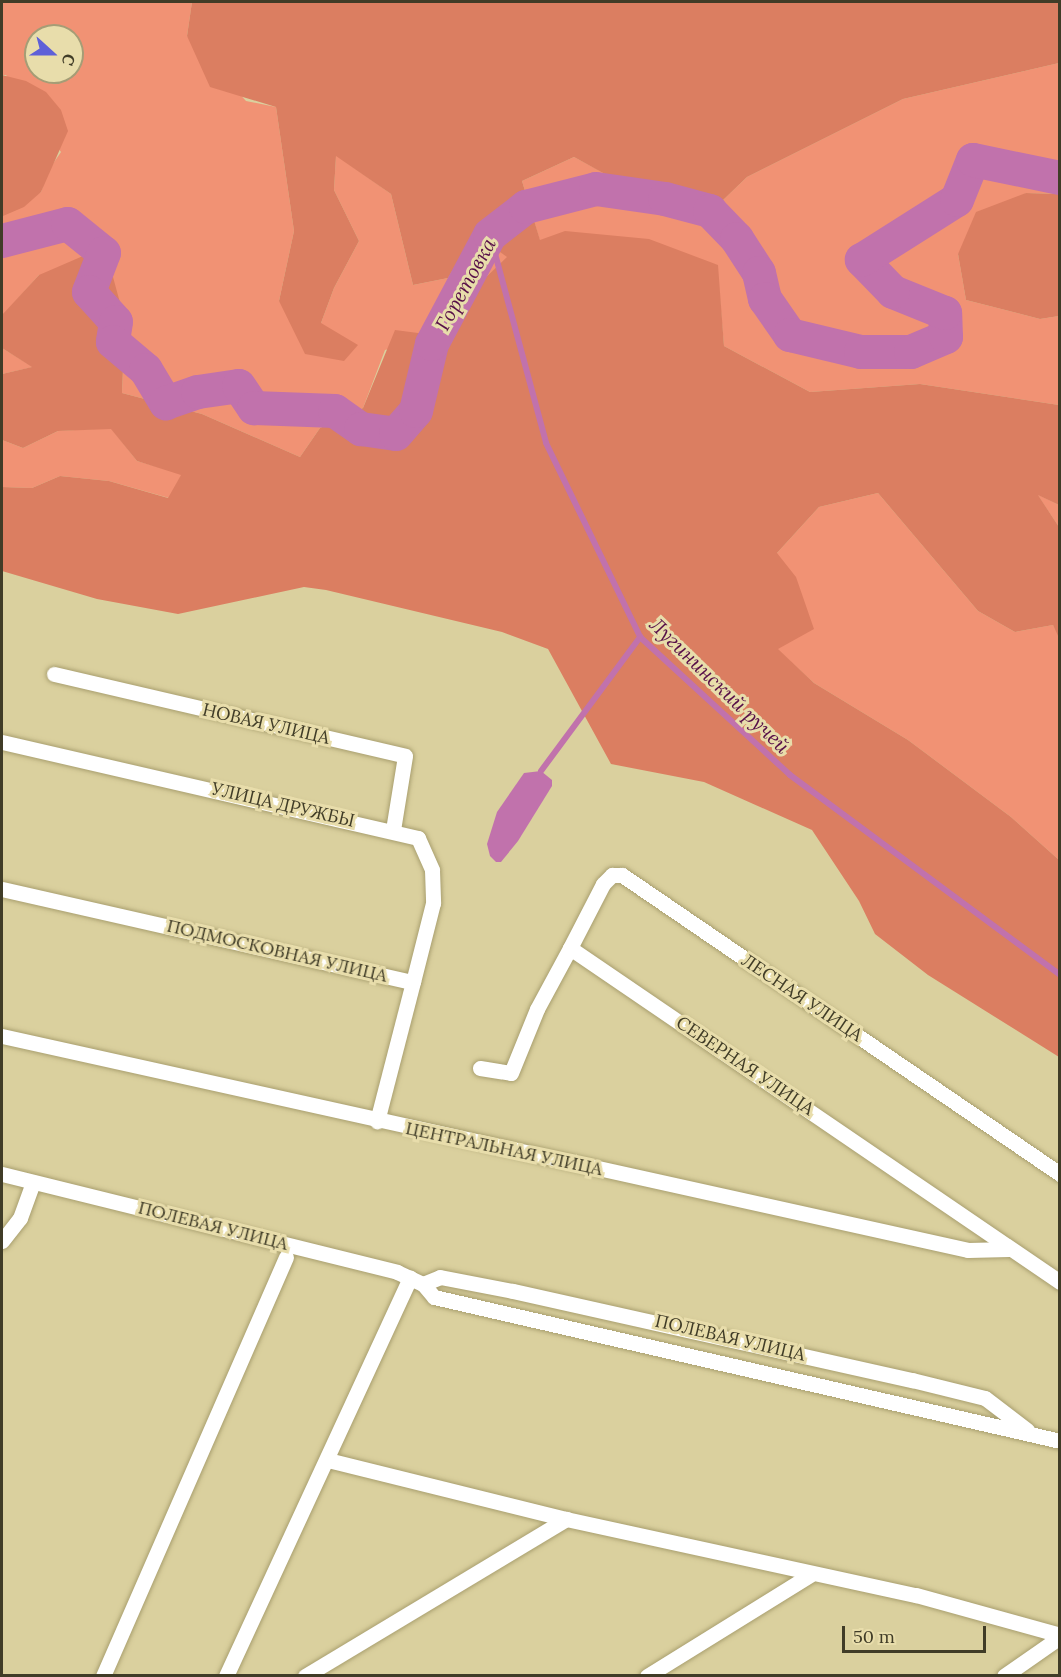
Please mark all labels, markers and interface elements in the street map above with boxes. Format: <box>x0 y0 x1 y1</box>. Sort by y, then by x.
north arrow <box>24 24 84 84</box>
text: С <box>58 51 80 68</box>
water label: Горетовка <box>430 234 500 334</box>
water label: Лугининский ручей <box>645 612 795 758</box>
street label: НОВАЯ УЛИЦА <box>200 699 332 749</box>
street label: УЛИЦА ДРУЖБЫ <box>209 778 357 832</box>
street label: ПОДМОСКОВНАЯ УЛИЦА <box>165 915 389 987</box>
street label: ЛЕСНАЯ УЛИЦА <box>737 950 867 1046</box>
street label: СЕВЕРНАЯ УЛИЦА <box>672 1012 818 1120</box>
street label: ЦЕНТРАЛЬНАЯ УЛИЦА <box>404 1118 604 1180</box>
street label: ПОЛЕВАЯ УЛИЦА <box>136 1197 290 1255</box>
street label: ПОЛЕВАЯ УЛИЦА <box>653 1310 807 1366</box>
scale bar <box>845 1614 989 1652</box>
text: 50 m <box>853 1625 895 1648</box>

